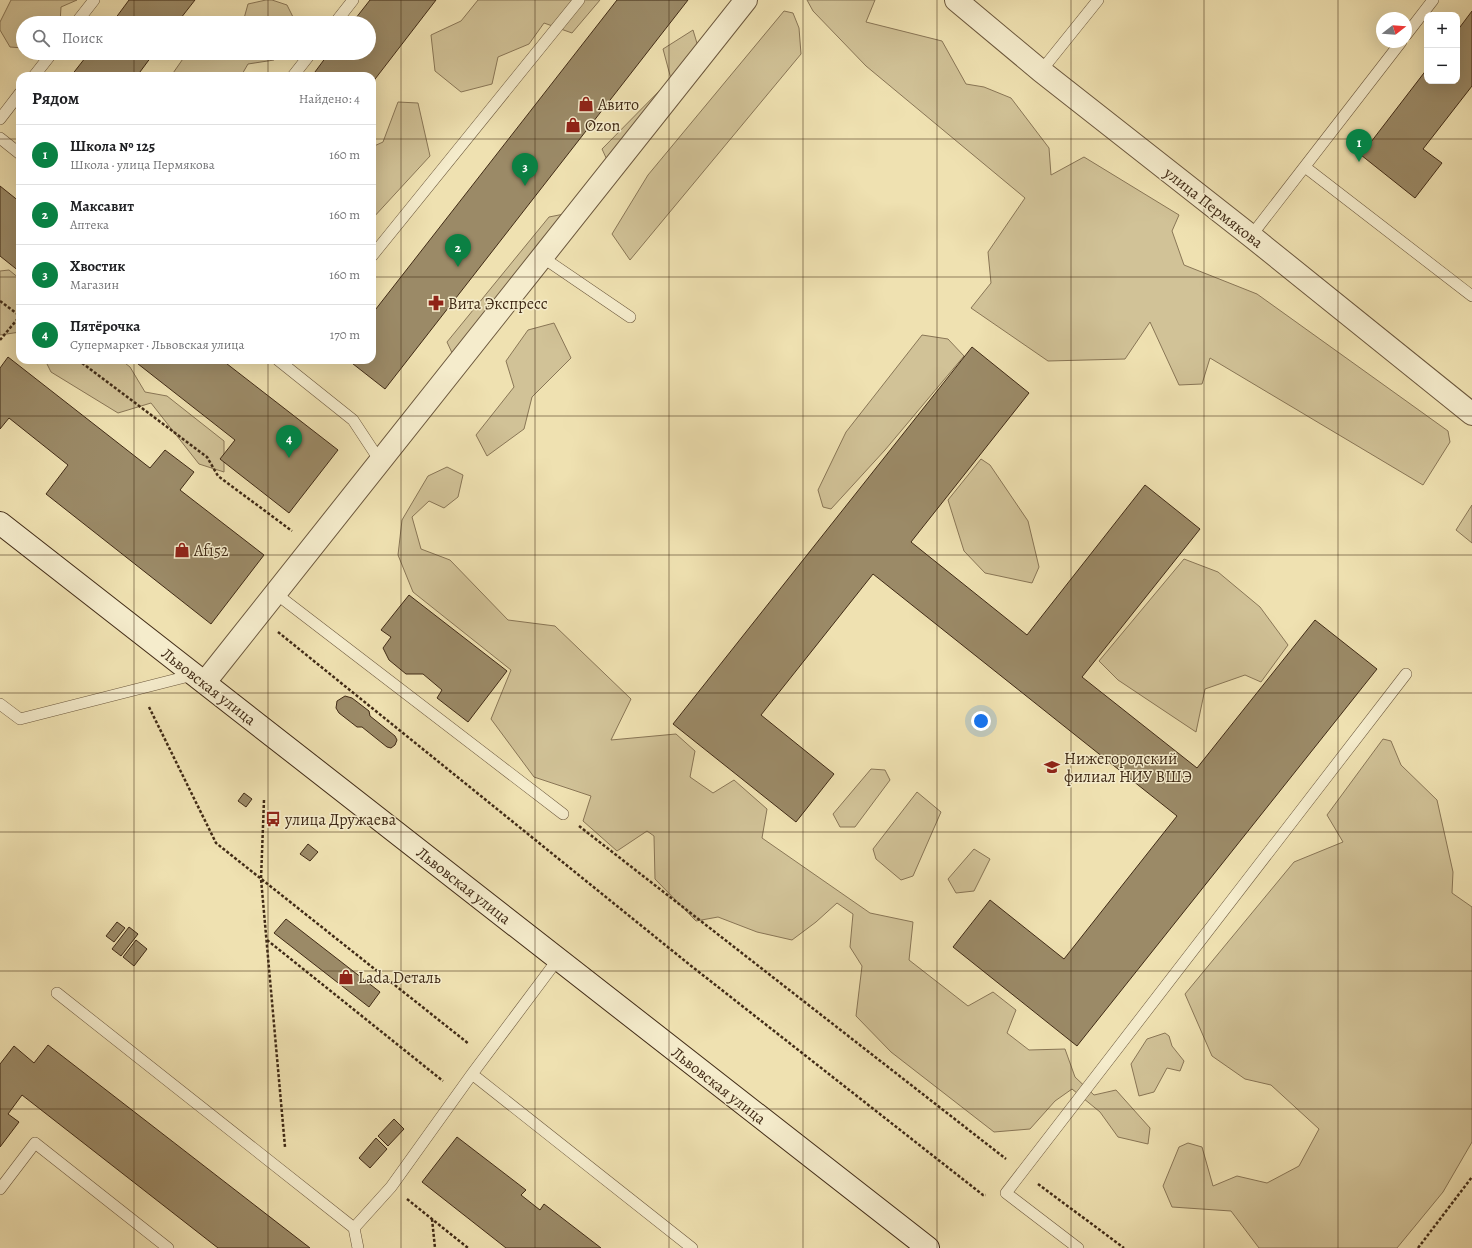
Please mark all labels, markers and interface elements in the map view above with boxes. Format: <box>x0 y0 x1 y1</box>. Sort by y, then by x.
north arrow <box>1376 12 1412 48</box>
map controls <box>1424 12 1460 84</box>
button: + <box>1424 12 1460 48</box>
search box <box>16 16 376 60</box>
icon: search <box>30 27 52 49</box>
text: Поиск <box>62 28 103 48</box>
button: − <box>1424 48 1460 84</box>
text: Рядом <box>32 87 79 110</box>
text: Найдено: 4 <box>299 90 360 107</box>
place label: Авито <box>597 94 639 116</box>
shop icon: Авито <box>577 95 595 113</box>
place label: Ozon <box>585 115 620 137</box>
shop icon: Ozon <box>564 116 582 134</box>
pin: 1 <box>1346 129 1372 162</box>
text: Школа № 125 <box>70 136 155 156</box>
text: 1 <box>43 146 47 163</box>
text: 160 m <box>329 146 360 163</box>
pin: 3 <box>512 153 538 186</box>
text: Школа · улица Пермякова <box>70 156 215 173</box>
street label: улица Пермякова <box>1158 161 1268 254</box>
text: Максавит <box>70 196 134 216</box>
text: 2 <box>42 206 48 223</box>
text: 160 m <box>329 206 360 223</box>
text: Аптека <box>70 216 109 233</box>
pin: 2 <box>445 234 471 267</box>
text: Хвостик <box>70 256 125 276</box>
text: 3 <box>42 266 48 283</box>
text: 160 m <box>329 266 360 283</box>
text: Магазин <box>70 276 119 293</box>
place label: Вита Экспресс <box>448 293 548 315</box>
pharmacy icon: Вита Экспресс <box>427 294 445 312</box>
text: Пятёрочка <box>70 316 140 336</box>
text: 4 <box>42 326 48 343</box>
text: 170 m <box>330 326 360 343</box>
text: Супермаркет · Львовская улица <box>70 336 245 353</box>
pin: 4 <box>276 425 302 458</box>
place label: Af152 <box>193 540 229 562</box>
shop icon: Af152 <box>173 541 191 559</box>
street label: Львовская улица <box>156 643 261 731</box>
your location <box>971 711 991 731</box>
place label: Нижегородский филиал НИУ ВШЭ <box>1064 748 1192 788</box>
school or university icon: Нижегородский филиал НИУ ВШЭ <box>1043 758 1061 776</box>
place label: улица Дружаева <box>284 809 397 831</box>
bus stop icon: улица Дружаева <box>264 810 282 828</box>
street label: Львовская улица <box>411 842 516 930</box>
place label: Lada Dеталь <box>358 967 441 989</box>
shop icon: Lada Dеталь <box>337 968 355 986</box>
street label: Львовская улица <box>666 1042 771 1130</box>

